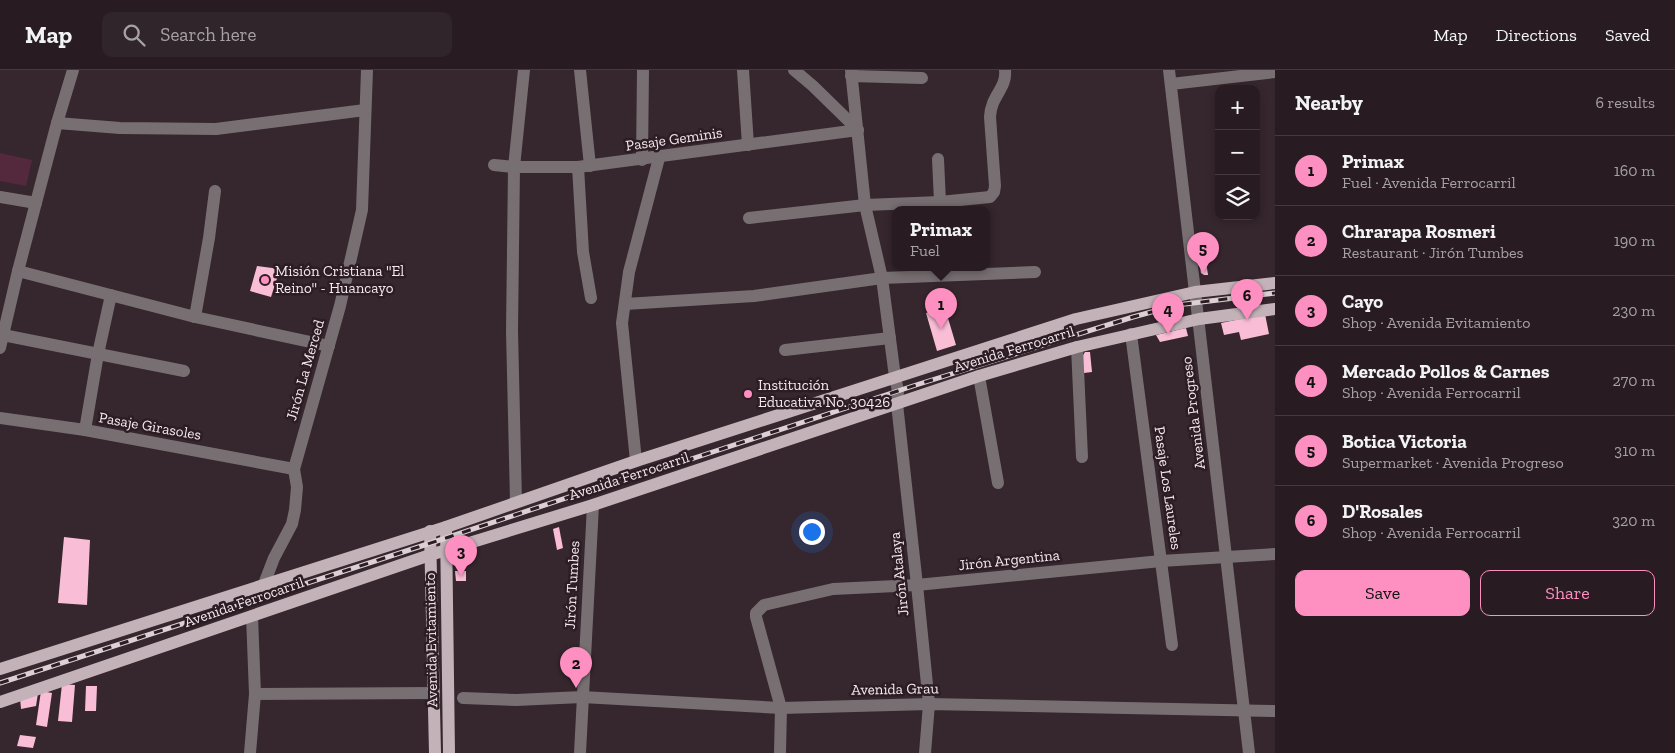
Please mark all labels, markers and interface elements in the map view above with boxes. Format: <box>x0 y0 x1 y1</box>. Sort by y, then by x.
search box <box>102 12 452 57</box>
text: Map <box>25 20 72 49</box>
icon: search <box>120 21 148 49</box>
text: Search here <box>160 23 257 46</box>
text: Map <box>1433 24 1468 46</box>
text: Directions <box>1496 24 1577 46</box>
text: Saved <box>1605 24 1650 46</box>
map controls <box>1215 85 1260 220</box>
button: + <box>1215 85 1260 130</box>
text: Nearby <box>1295 90 1363 115</box>
text: 6 results <box>1595 93 1655 112</box>
street label: Pasaje Geminis <box>624 123 724 155</box>
button: − <box>1215 130 1260 175</box>
text: Primax <box>1342 150 1404 173</box>
text: 1 <box>1308 161 1314 180</box>
text: 160 m <box>1614 161 1655 180</box>
text: Fuel · Avenida Ferrocarril <box>1342 173 1516 192</box>
button: layers <box>1215 175 1260 220</box>
popup <box>892 206 990 271</box>
text: Primax <box>910 218 972 241</box>
text: Chrarapa Rosmeri <box>1342 220 1496 243</box>
text: 2 <box>1307 231 1315 250</box>
text: 190 m <box>1614 231 1655 250</box>
pin: 5 <box>1187 232 1219 273</box>
text: Fuel <box>910 241 940 260</box>
text: Restaurant · Jirón Tumbes <box>1342 243 1524 262</box>
place label: Misión Cristiana "El Reino" - Huancayo <box>275 262 404 297</box>
marker: Misión Cristiana "El Reino" - Huancayo <box>259 274 271 286</box>
pin: 6 <box>1231 279 1263 320</box>
pin: 1 <box>925 288 957 329</box>
text: Cayo <box>1342 290 1383 313</box>
pin: 4 <box>1152 293 1184 334</box>
text: 3 <box>1307 301 1315 320</box>
text: 230 m <box>1612 301 1655 320</box>
text: Shop · Avenida Evitamiento <box>1342 313 1530 332</box>
street label: Jirón La Merced <box>282 317 328 422</box>
street label: Avenida Ferrocarril <box>951 322 1077 376</box>
street label: Avenida Progreso <box>1177 355 1209 470</box>
text: Mercado Pollos & Carnes <box>1342 360 1549 383</box>
text: 4 <box>1306 371 1316 390</box>
text: 270 m <box>1613 371 1655 390</box>
place label: Institución Educativa No. 30426 <box>758 376 890 411</box>
text: Shop · Avenida Ferrocarril <box>1342 383 1521 402</box>
marker: Institución Educativa No. 30426 <box>742 388 754 400</box>
street label: Pasaje Girasoles <box>97 408 203 444</box>
street label: Pasaje Los Laureles <box>1150 425 1186 551</box>
text: Botica Victoria <box>1342 430 1467 453</box>
text: 5 <box>1307 441 1315 460</box>
text: 310 m <box>1614 441 1655 460</box>
street label: Avenida Ferrocarril <box>567 448 691 504</box>
text: Supermarket · Avenida Progreso <box>1342 453 1564 472</box>
text: D'Rosales <box>1342 500 1423 523</box>
text: 6 <box>1307 511 1315 530</box>
text: 320 m <box>1612 511 1655 530</box>
your location <box>799 519 825 545</box>
text: Shop · Avenida Ferrocarril <box>1342 523 1521 542</box>
street label: Jirón Atalaya <box>886 531 912 617</box>
pin: 3 <box>445 535 477 576</box>
street label: Jirón Tumbes <box>561 540 583 630</box>
street label: Jirón Argentina <box>957 546 1061 574</box>
button: Save <box>1295 570 1470 616</box>
button: Share <box>1480 570 1655 616</box>
street label: Avenida Evitamiento <box>421 572 441 707</box>
street label: Avenida Ferrocarril <box>182 573 306 631</box>
pin: 2 <box>560 647 592 688</box>
street label: Avenida Grau <box>851 679 939 699</box>

